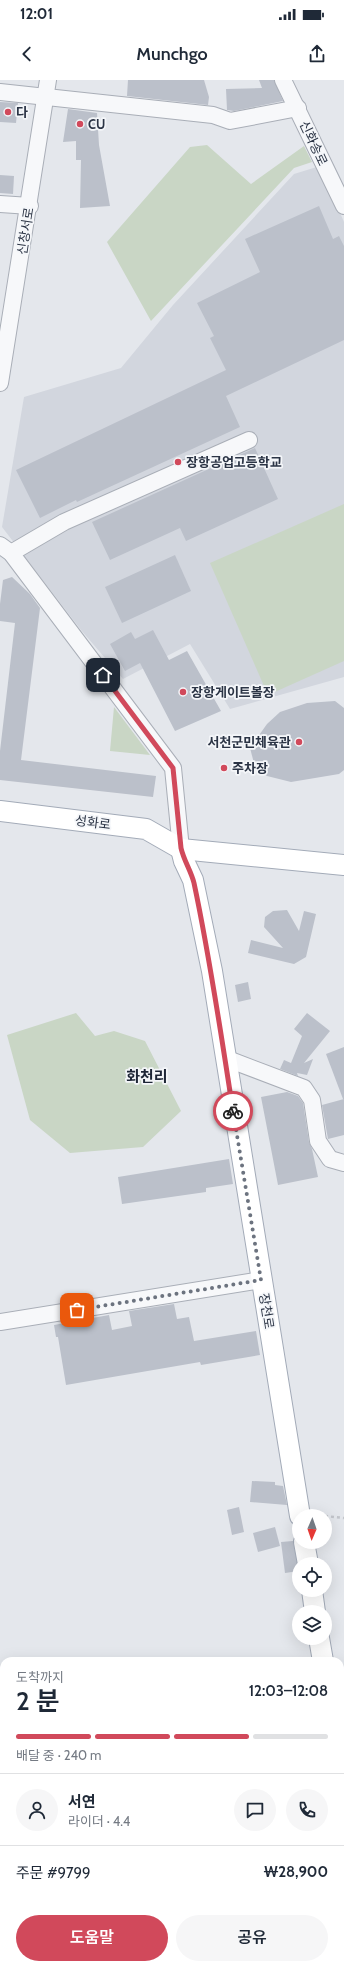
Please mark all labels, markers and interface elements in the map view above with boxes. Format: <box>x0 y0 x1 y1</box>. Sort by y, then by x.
text: 12:01 <box>20 5 53 23</box>
icon: back <box>16 43 38 65</box>
text: Munchgo <box>136 43 208 65</box>
icon: share <box>306 43 328 65</box>
place label: 다 <box>16 104 28 120</box>
marker: 다 <box>3 107 13 117</box>
place label: CU <box>88 116 105 132</box>
street label: 신화송로 <box>297 118 331 168</box>
marker: CU <box>75 119 85 129</box>
street label: 신창서로 <box>13 206 37 256</box>
place label: 장항공업고등학교 <box>186 454 282 470</box>
marker: 장항공업고등학교 <box>173 457 183 467</box>
pin <box>86 658 120 692</box>
icon: home <box>92 664 114 686</box>
place label: 장항게이트볼장 <box>191 684 275 700</box>
marker: 장항게이트볼장 <box>178 687 188 697</box>
place label: 서천군민체육관 <box>207 734 291 750</box>
marker: 서천군민체육관 <box>294 737 304 747</box>
place label: 주차장 <box>232 760 268 776</box>
marker: 주차장 <box>219 763 229 773</box>
street label: 성화로 <box>74 812 112 832</box>
district label: 화천리 <box>126 1068 168 1086</box>
courier <box>213 1091 253 1131</box>
icon: bike <box>222 1100 244 1122</box>
street label: 장천로 <box>256 1292 278 1330</box>
pin <box>60 1293 94 1327</box>
icon: bag <box>66 1299 88 1321</box>
north arrow <box>292 1509 332 1549</box>
map controls <box>292 1509 332 1645</box>
button: locate <box>292 1557 332 1597</box>
button: layers <box>292 1605 332 1645</box>
text: 도착까지 <box>16 1669 64 1685</box>
text: 12:03–12:08 <box>249 1682 328 1700</box>
text: 2 분 <box>16 1685 59 1717</box>
text: 배달 중 · 240 m <box>16 1747 101 1763</box>
button: person <box>16 1789 58 1831</box>
button: chat <box>234 1789 276 1831</box>
button: phone <box>286 1789 328 1831</box>
text: 서연 <box>68 1793 96 1811</box>
text: 라이더 · 4.4 <box>68 1813 130 1829</box>
text: ₩28,900 <box>264 1863 328 1881</box>
text: 주문 #9799 <box>16 1864 91 1882</box>
button: 도움말 <box>16 1915 168 1961</box>
button: 공유 <box>176 1915 328 1961</box>

